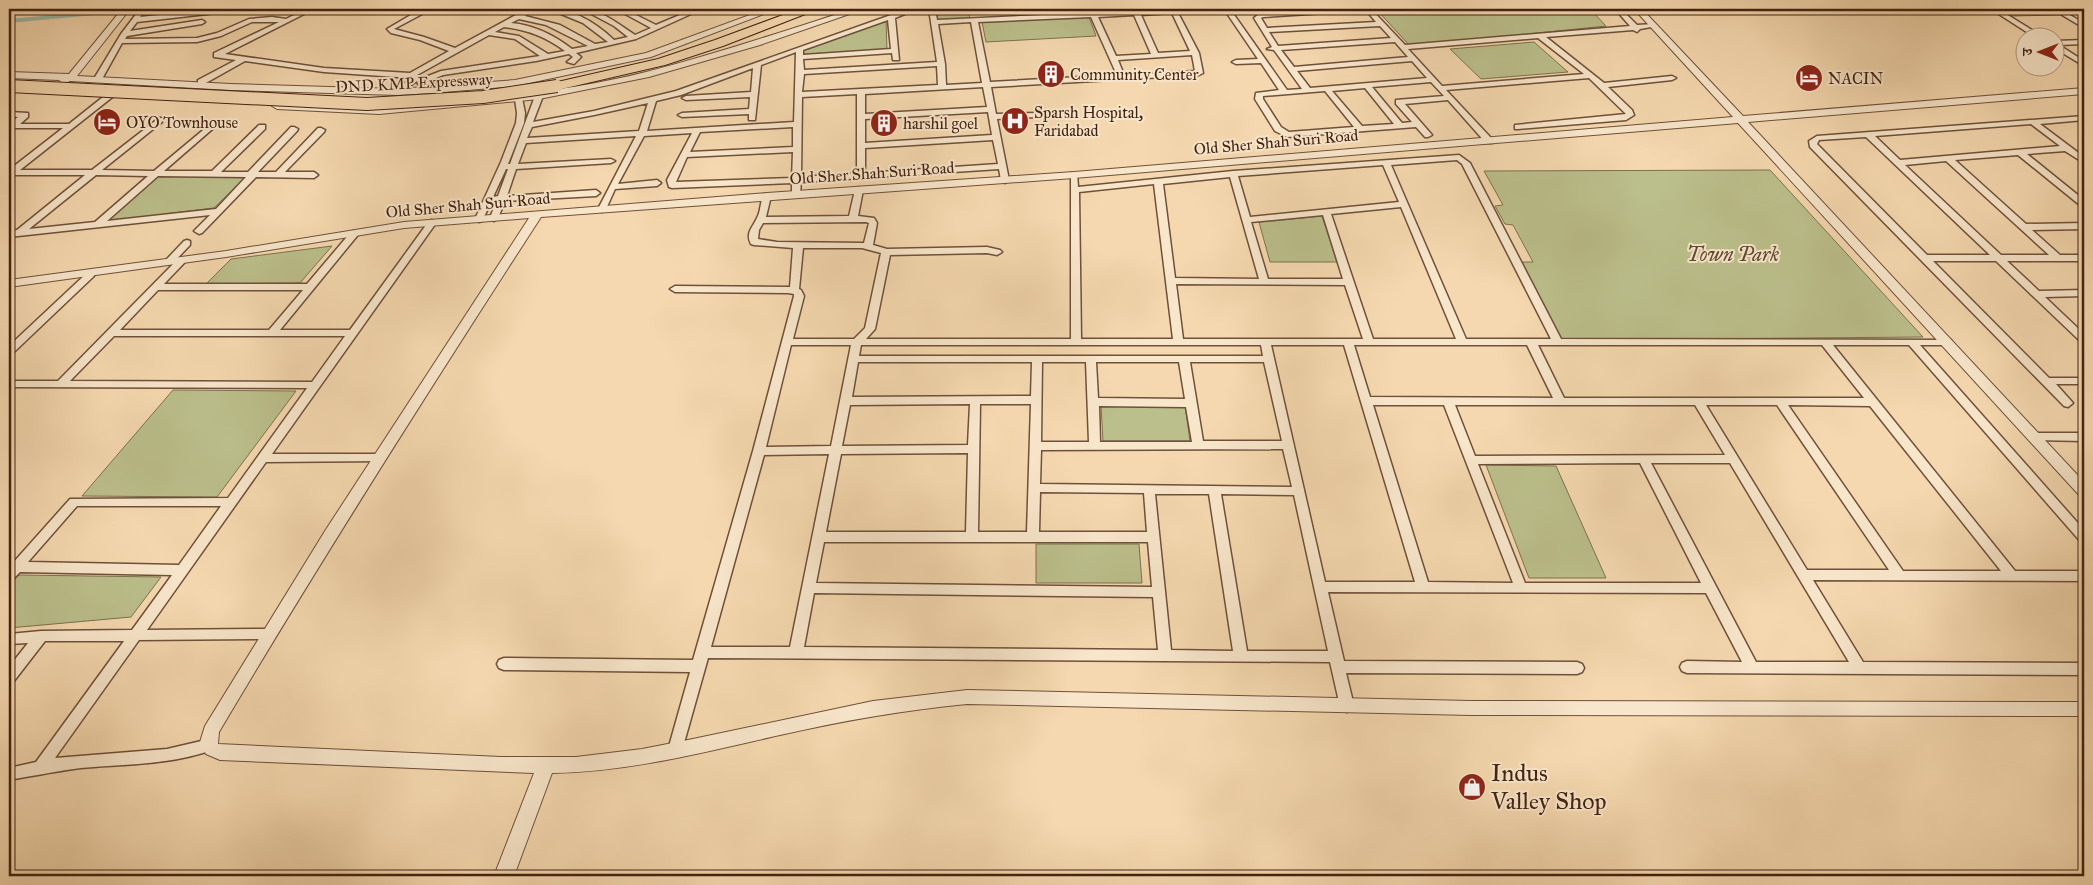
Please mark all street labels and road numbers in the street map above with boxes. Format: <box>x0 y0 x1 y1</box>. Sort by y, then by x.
street label: DND KMP Expressway <box>335 69 494 97</box>
street label: Old Sher Shah Suri Road <box>1193 125 1359 159</box>
street label: Old Sher Shah Suri Road <box>789 158 955 188</box>
street label: Old Sher Shah Suri Road <box>385 188 551 222</box>

